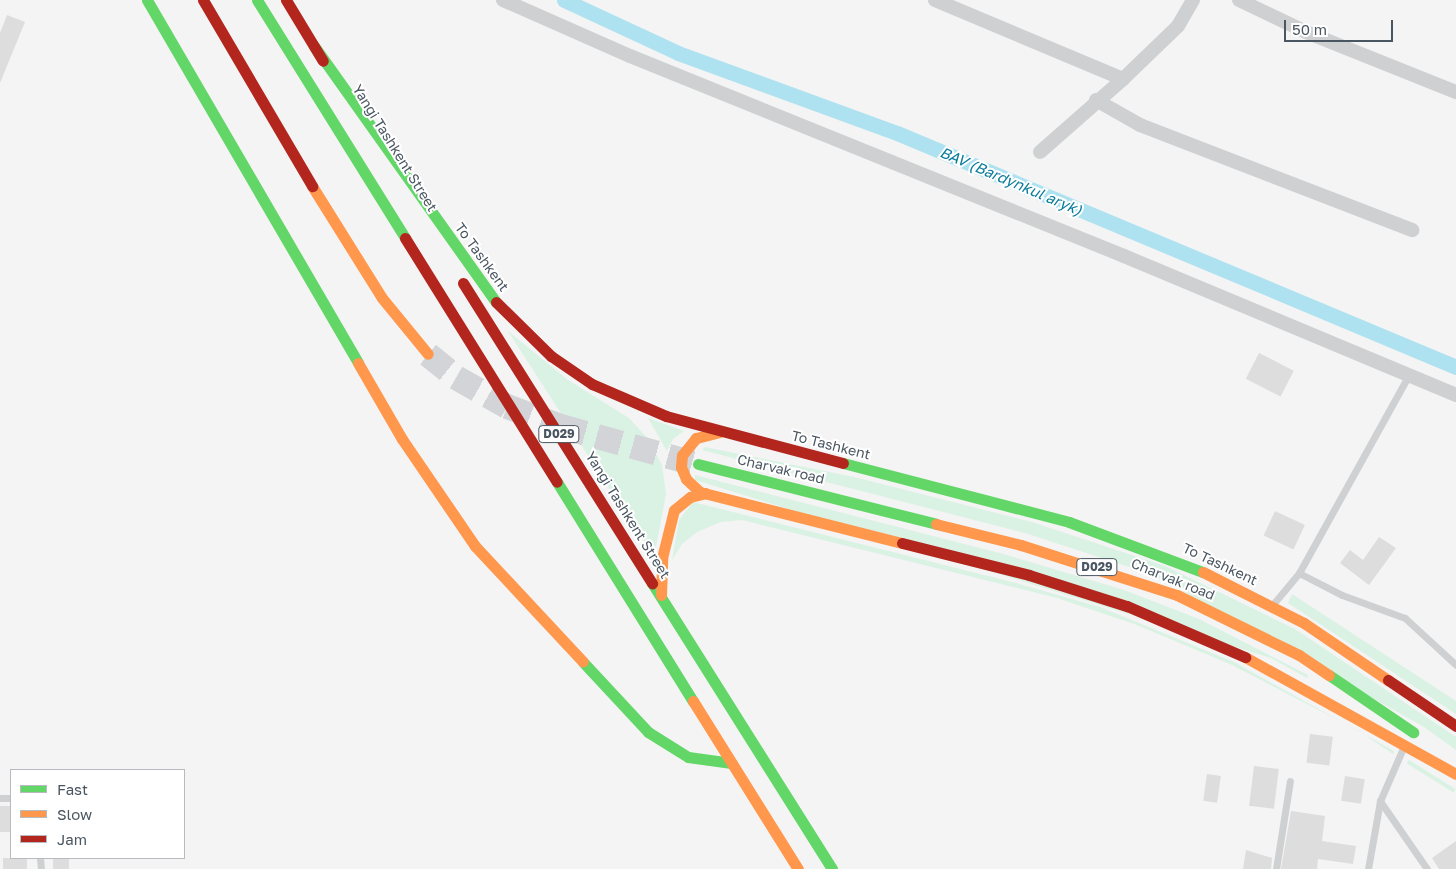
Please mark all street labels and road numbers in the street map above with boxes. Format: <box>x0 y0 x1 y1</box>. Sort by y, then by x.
street label: Yangi Tashkent Street <box>349 81 441 215</box>
street label: To Tashkent <box>452 219 512 295</box>
road number: D029 <box>538 424 580 444</box>
street label: To Tashkent <box>790 427 872 463</box>
street label: Yangi Tashkent Street <box>582 448 674 582</box>
street label: Charvak road <box>736 451 826 487</box>
street label: To Tashkent <box>1180 539 1260 589</box>
street label: Charvak road <box>1129 555 1217 603</box>
road number: D029 <box>1076 558 1118 576</box>

